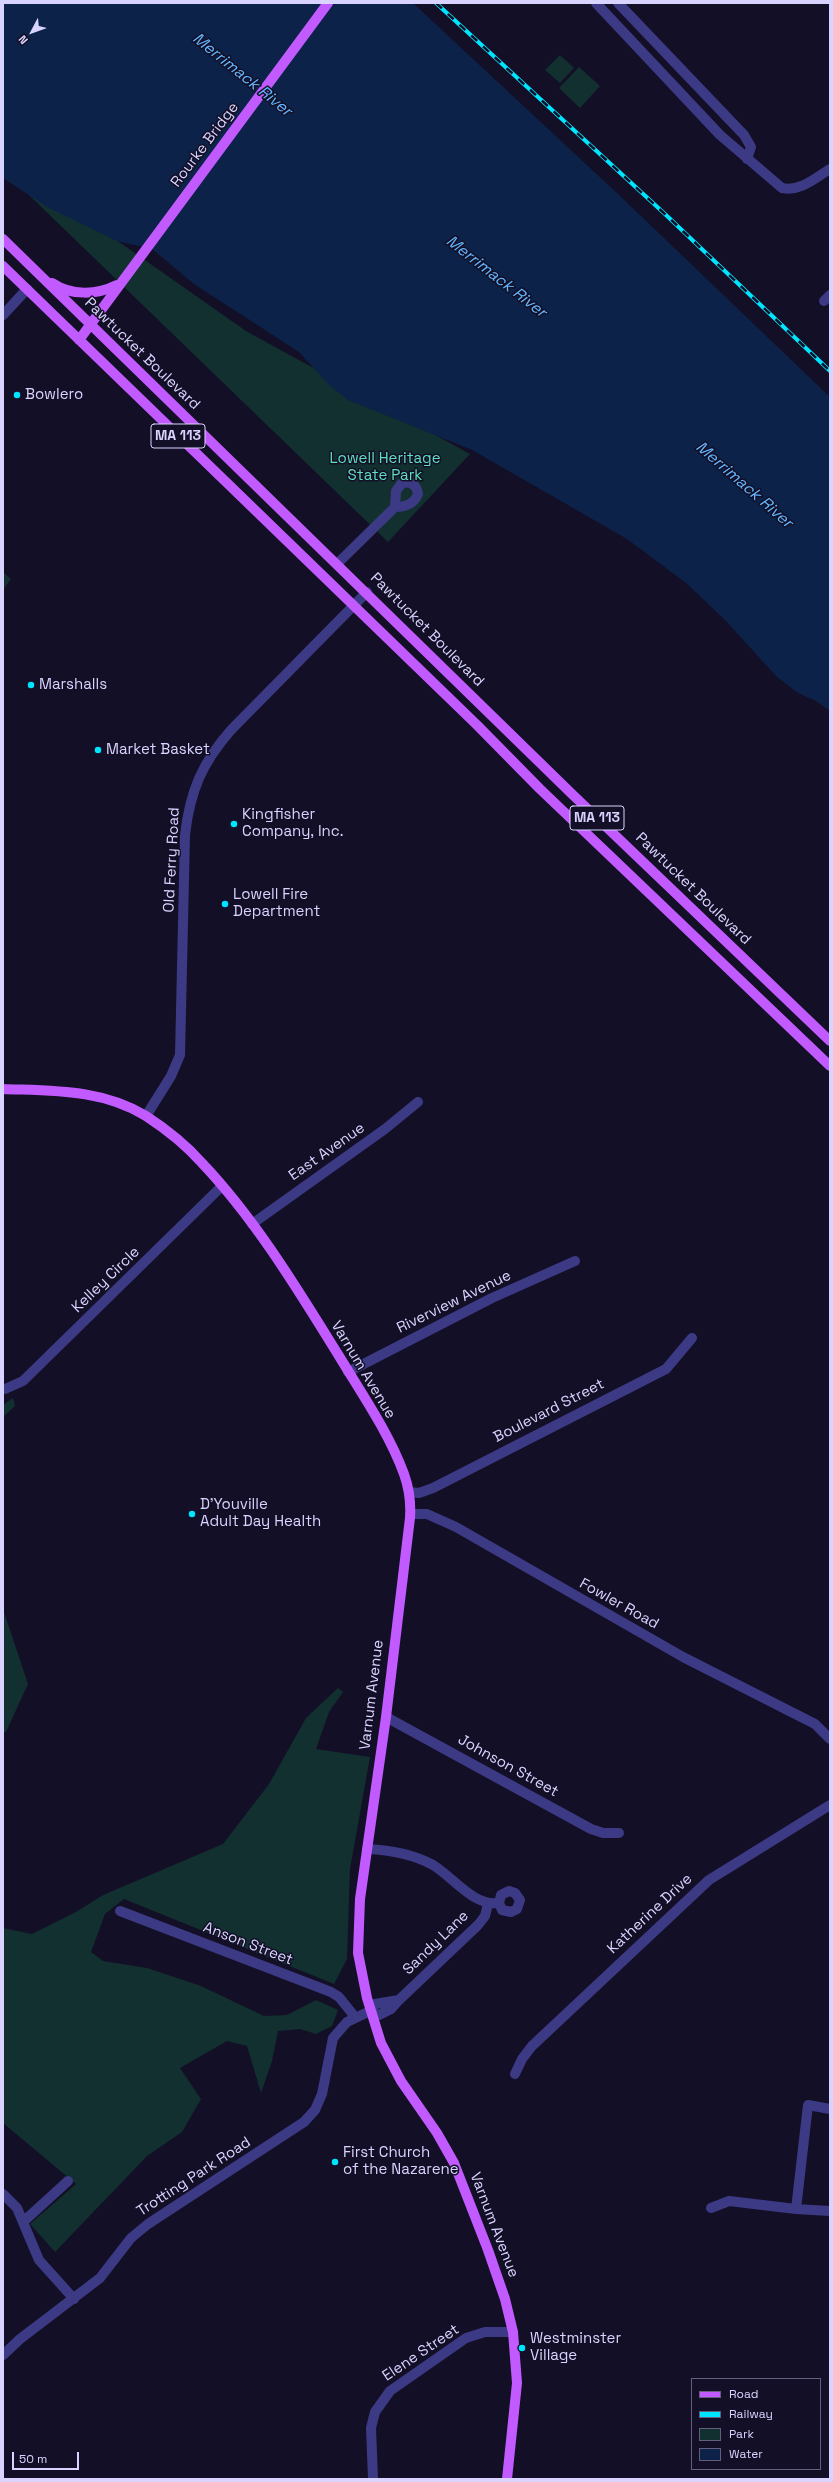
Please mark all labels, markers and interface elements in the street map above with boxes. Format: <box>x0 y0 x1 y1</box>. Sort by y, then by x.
north arrow <box>12 12 52 52</box>
water label: Merrimack River <box>188 29 296 121</box>
text: N <box>15 32 31 47</box>
street label: Rourke Bridge <box>167 99 243 191</box>
water label: Merrimack River <box>442 232 550 322</box>
street label: Pawtucket Boulevard <box>81 294 203 414</box>
place label: Bowlero <box>25 386 83 404</box>
marker: Bowlero <box>12 390 22 400</box>
road number: MA 113 <box>151 424 205 448</box>
water label: Merrimack River <box>692 438 796 532</box>
park label: Lowell Heritage State Park <box>329 450 441 485</box>
street label: Pawtucket Boulevard <box>366 569 488 691</box>
place label: Marshalls <box>39 676 107 694</box>
marker: Marshalls <box>26 680 36 690</box>
place label: Market Basket <box>106 741 210 759</box>
marker: Market Basket <box>93 745 103 755</box>
place label: Kingfisher Company, Inc. <box>242 806 343 841</box>
road number: MA 113 <box>570 806 624 830</box>
street label: Old Ferry Road <box>160 807 184 913</box>
marker: Kingfisher Company, Inc. <box>229 819 239 829</box>
street label: Pawtucket Boulevard <box>632 829 754 949</box>
place label: Lowell Fire Department <box>233 886 320 921</box>
marker: Lowell Fire Department <box>220 899 230 909</box>
street label: East Avenue <box>286 1119 368 1185</box>
street label: Kelley Circle <box>68 1243 144 1317</box>
street label: Riverview Avenue <box>394 1267 514 1337</box>
street label: Varnum Avenue <box>327 1318 399 1422</box>
street label: Boulevard Street <box>491 1375 607 1447</box>
place label: D'Youville Adult Day Health <box>200 1496 321 1531</box>
marker: D'Youville Adult Day Health <box>187 1509 197 1519</box>
street label: Fowler Road <box>576 1575 662 1633</box>
street label: Varnum Avenue <box>356 1639 388 1751</box>
street label: Johnson Street <box>455 1731 561 1801</box>
street label: Katherine Drive <box>604 1870 696 1958</box>
street label: Sandy Lane <box>399 1907 473 1979</box>
street label: Anson Street <box>201 1919 295 1969</box>
street label: Trotting Park Road <box>134 2133 254 2221</box>
place label: First Church of the Nazarene <box>343 2144 459 2179</box>
marker: First Church of the Nazarene <box>330 2157 340 2167</box>
street label: Varnum Avenue <box>466 2170 522 2280</box>
street label: Elene Street <box>379 2321 463 2385</box>
place label: Westminster Village <box>530 2330 621 2365</box>
marker: Westminster Village <box>517 2343 527 2353</box>
legend <box>691 2378 821 2470</box>
text: Road <box>729 2386 758 2402</box>
text: Railway <box>729 2406 773 2422</box>
text: Park <box>729 2426 754 2442</box>
scale bar <box>14 2444 81 2470</box>
text: Water <box>729 2446 763 2462</box>
text: 50 m <box>19 2451 47 2467</box>

